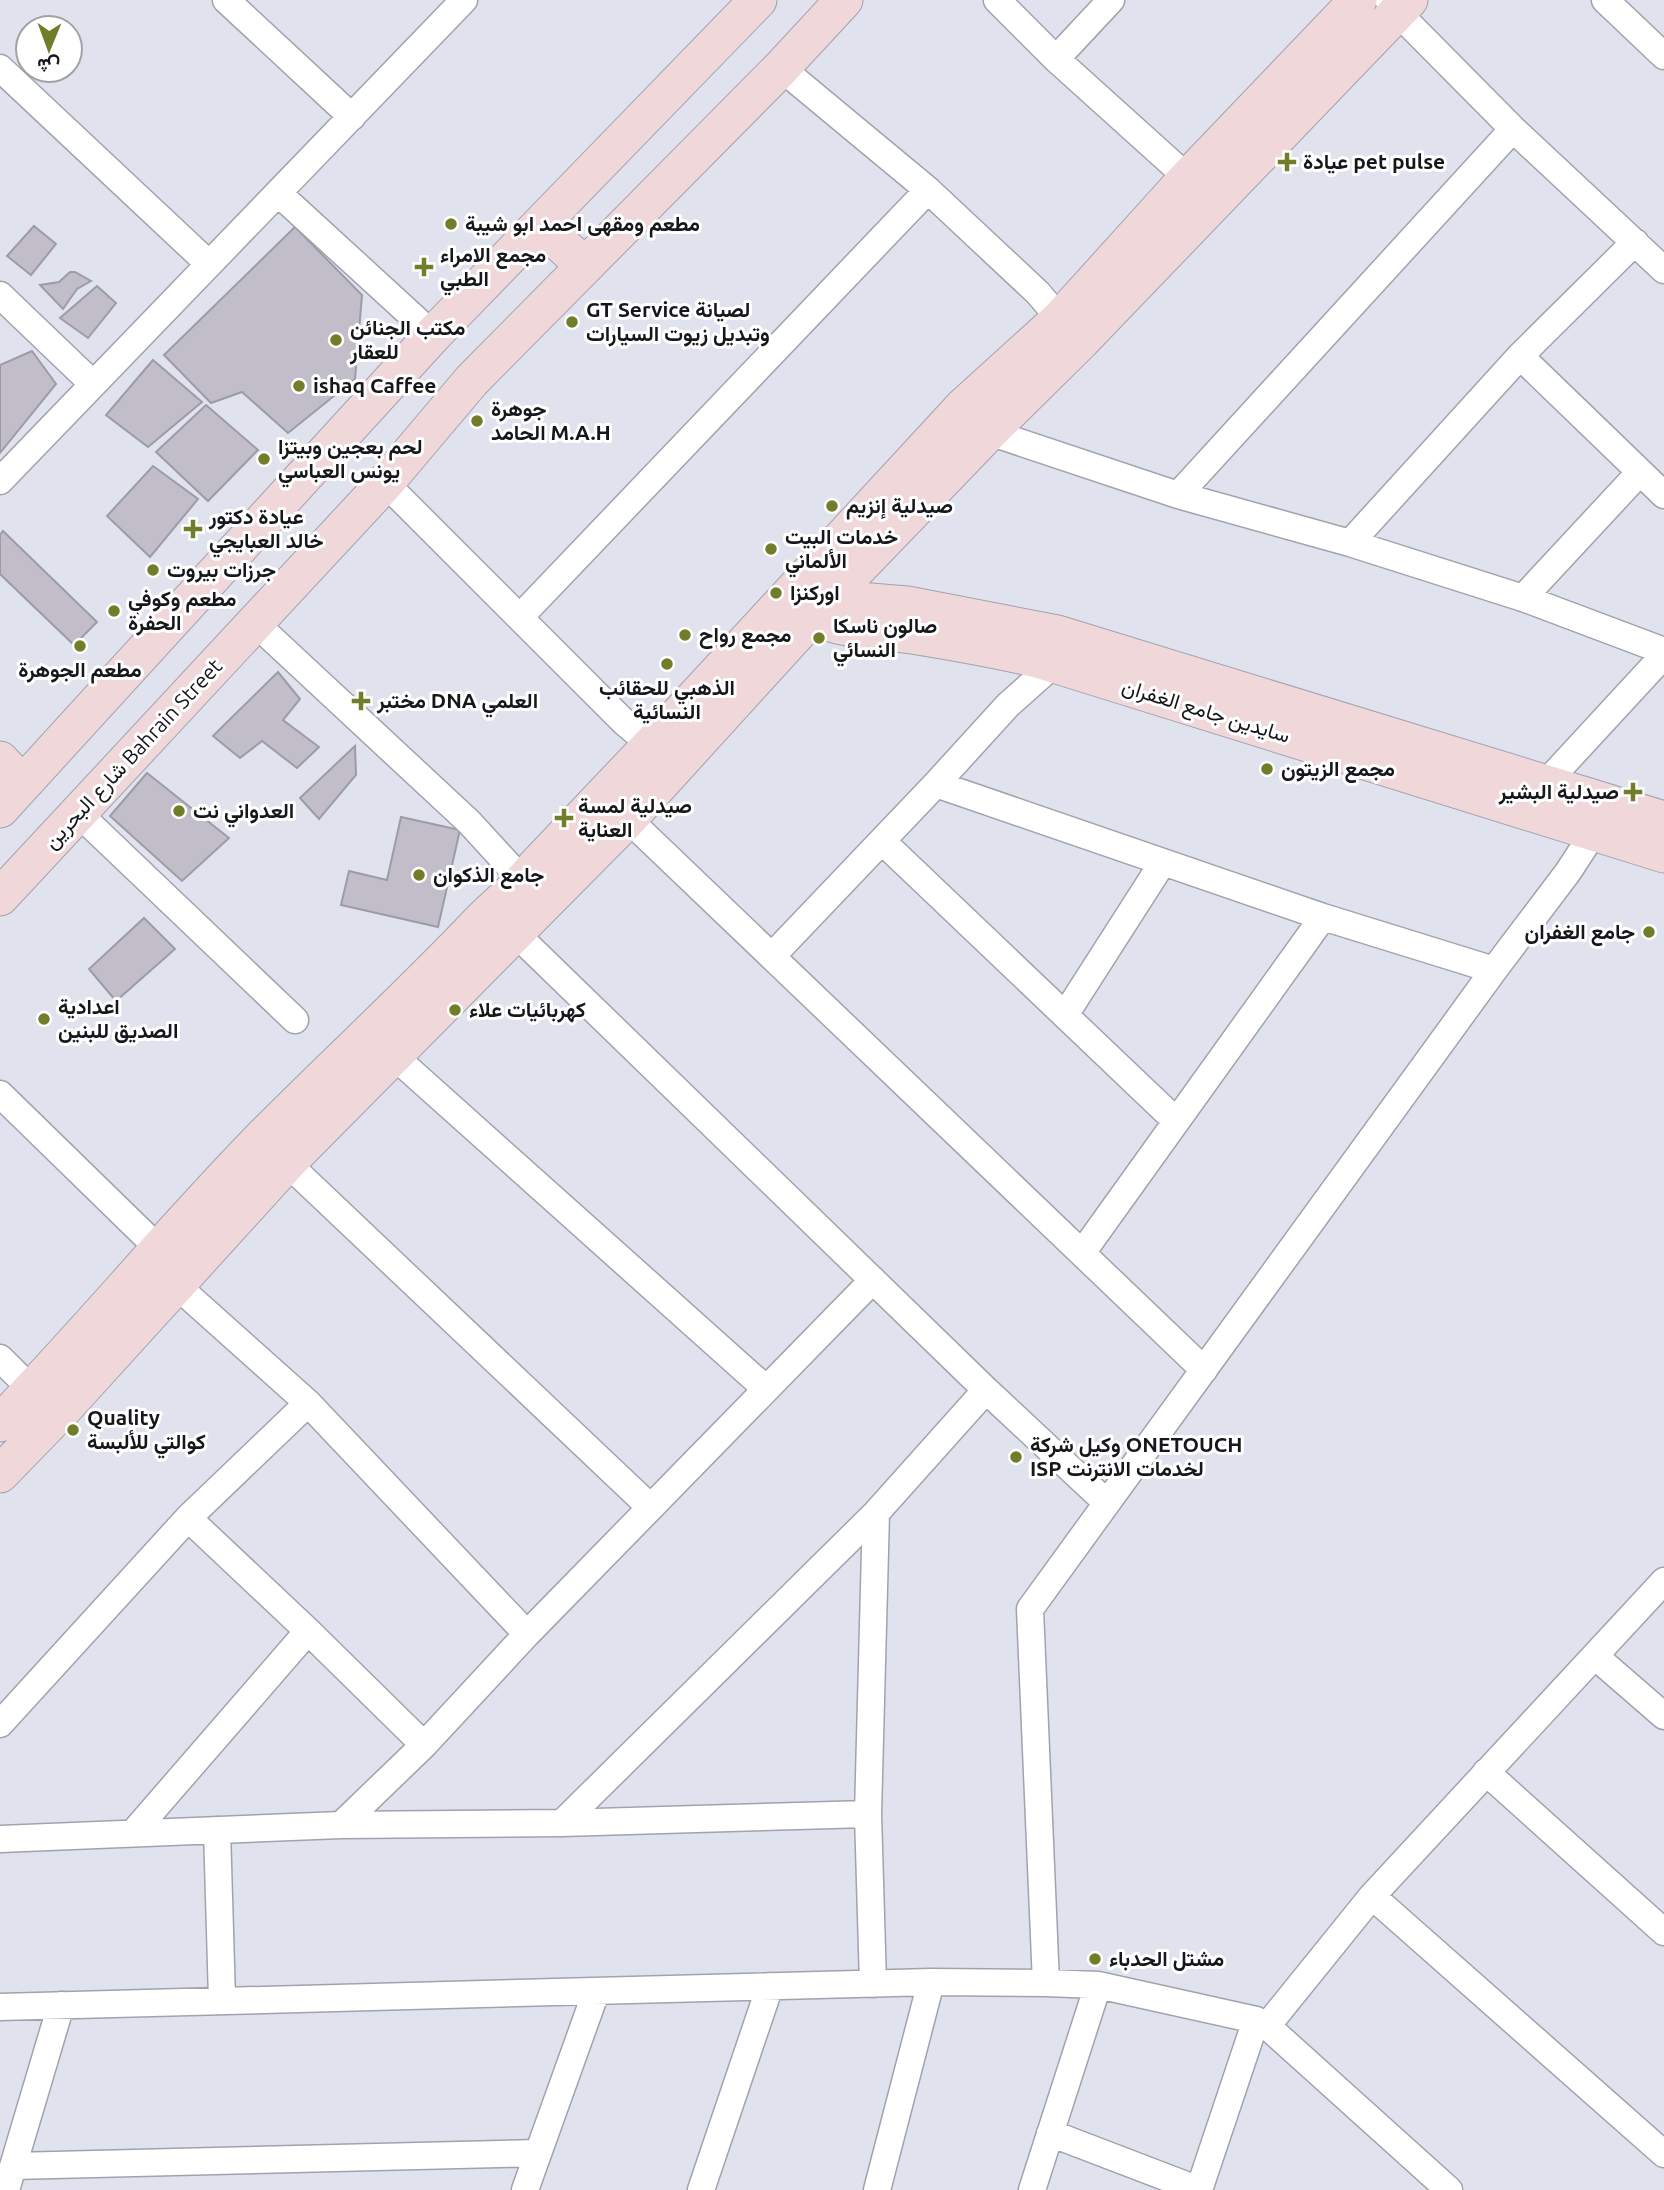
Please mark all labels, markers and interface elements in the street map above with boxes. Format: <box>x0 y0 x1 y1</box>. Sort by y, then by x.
north arrow <box>14 14 84 84</box>
text: ش <box>37 54 60 77</box>
place label: عيادة pet pulse <box>1303 149 1445 174</box>
marker: عيادة pet pulse <box>1277 152 1297 172</box>
place label: مطعم ومقهى احمد ابو شيبة <box>465 211 700 238</box>
marker: مطعم ومقهى احمد ابو شيبة <box>443 216 459 232</box>
place label: مجمع الامراء الطبي <box>440 242 546 296</box>
marker: مجمع الامراء الطبي <box>414 257 434 277</box>
place label: GT Service لصيانة وتبديل زيوت السيارات <box>586 297 770 347</box>
marker: GT Service لصيانة وتبديل زيوت السيارات <box>564 314 580 330</box>
place label: مكتب الجنائن للعقار <box>349 315 465 365</box>
marker: مكتب الجنائن للعقار <box>328 332 344 348</box>
place label: ishaq Caffee <box>313 373 436 397</box>
marker: ishaq Caffee <box>291 378 307 394</box>
place label: جوهرة الحامد M.A.H <box>491 396 611 444</box>
marker: جوهرة الحامد M.A.H <box>469 413 485 429</box>
place label: لحم بعجين وبيتزا يونس العباسي <box>278 434 423 488</box>
marker: لحم بعجين وبيتزا يونس العباسي <box>256 451 272 467</box>
place label: صيدلية إنزيم <box>846 493 953 520</box>
marker: صيدلية إنزيم <box>824 498 840 514</box>
place label: عيادة دكتور خالد العبايجي <box>208 504 323 558</box>
marker: عيادة دكتور خالد العبايجي <box>183 519 203 539</box>
place label: خدمات البيت الألماني <box>785 524 898 578</box>
marker: خدمات البيت الألماني <box>763 541 779 557</box>
place label: جرزات بيروت <box>167 557 276 583</box>
marker: جرزات بيروت <box>145 562 161 578</box>
place label: اوركنزا <box>790 580 840 606</box>
marker: اوركنزا <box>768 585 784 601</box>
place label: مطعم وكوفي الحفرة <box>128 586 237 636</box>
marker: مطعم وكوفي الحفرة <box>106 603 122 619</box>
place label: صالون ناسكا النسائي <box>833 613 937 667</box>
place label: مجمع رواح <box>699 622 792 649</box>
marker: مجمع رواح <box>677 627 693 643</box>
marker: صالون ناسكا النسائي <box>811 630 827 646</box>
marker: مطعم الجوهرة <box>72 638 88 654</box>
street label: شارع البحرين Bahrain Street <box>38 654 229 855</box>
marker: الذهبي للحقائب النسائية <box>659 656 675 672</box>
place label: مطعم الجوهرة <box>18 657 142 684</box>
street label: سايدين جامع الغفران <box>1119 673 1293 750</box>
place label: الذهبي للحقائب النسائية <box>599 675 735 724</box>
place label: مختبر DNA العلمي <box>376 688 538 718</box>
marker: مختبر DNA العلمي <box>351 691 371 711</box>
place label: مجمع الزيتون <box>1281 756 1395 783</box>
marker: مجمع الزيتون <box>1259 761 1275 777</box>
place label: صيدلية البشير <box>1498 779 1619 805</box>
marker: صيدلية البشير <box>1625 784 1641 800</box>
place label: صيدلية لمسة العناية <box>578 793 692 842</box>
place label: العدواني نت <box>193 798 294 828</box>
marker: العدواني نت <box>171 803 187 819</box>
marker: صيدلية لمسة العناية <box>556 810 572 826</box>
place label: جامع الذكوان <box>433 862 544 889</box>
marker: جامع الذكوان <box>411 867 427 883</box>
place label: جامع الغفران <box>1525 919 1635 946</box>
marker: جامع الغفران <box>1641 924 1657 940</box>
place label: اعدادية الصديق للبنين <box>58 994 178 1043</box>
place label: كهربائيات علاء <box>469 997 586 1023</box>
marker: كهربائيات علاء <box>447 1002 463 1018</box>
marker: اعدادية الصديق للبنين <box>36 1011 52 1027</box>
place label: Quality كوالتي للألبسة <box>87 1405 206 1459</box>
marker: Quality كوالتي للألبسة <box>65 1422 81 1438</box>
place label: وكيل شركة ONETOUCH ISP لخدمات الانترنت <box>1030 1432 1242 1482</box>
marker: وكيل شركة ONETOUCH ISP لخدمات الانترنت <box>1008 1449 1024 1465</box>
place label: مشتل الحدباء <box>1109 1946 1224 1971</box>
marker: مشتل الحدباء <box>1087 1951 1103 1967</box>

